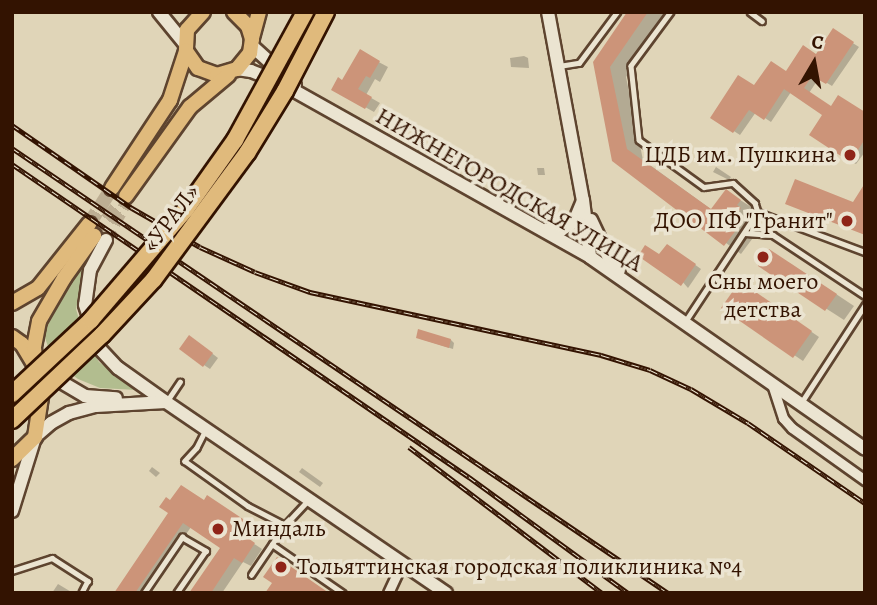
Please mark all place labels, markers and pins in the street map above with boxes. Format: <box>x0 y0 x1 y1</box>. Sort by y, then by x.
place label: ЦДБ им. Пушкина <box>644 141 836 169</box>
marker: ЦДБ им. Пушкина <box>842 147 858 163</box>
place label: ДОО ПФ "Гранит" <box>653 207 833 235</box>
marker: ДОО ПФ "Гранит" <box>839 213 855 229</box>
marker: Сны моего детства <box>755 249 771 265</box>
place label: Сны моего детства <box>708 268 818 324</box>
place label: Миндаль <box>232 515 325 543</box>
marker: Миндаль <box>210 521 226 537</box>
place label: Тольяттинская городская поликлиника №4 <box>297 553 742 581</box>
marker: Тольяттинская городская поликлиника №4 <box>271 557 291 577</box>

